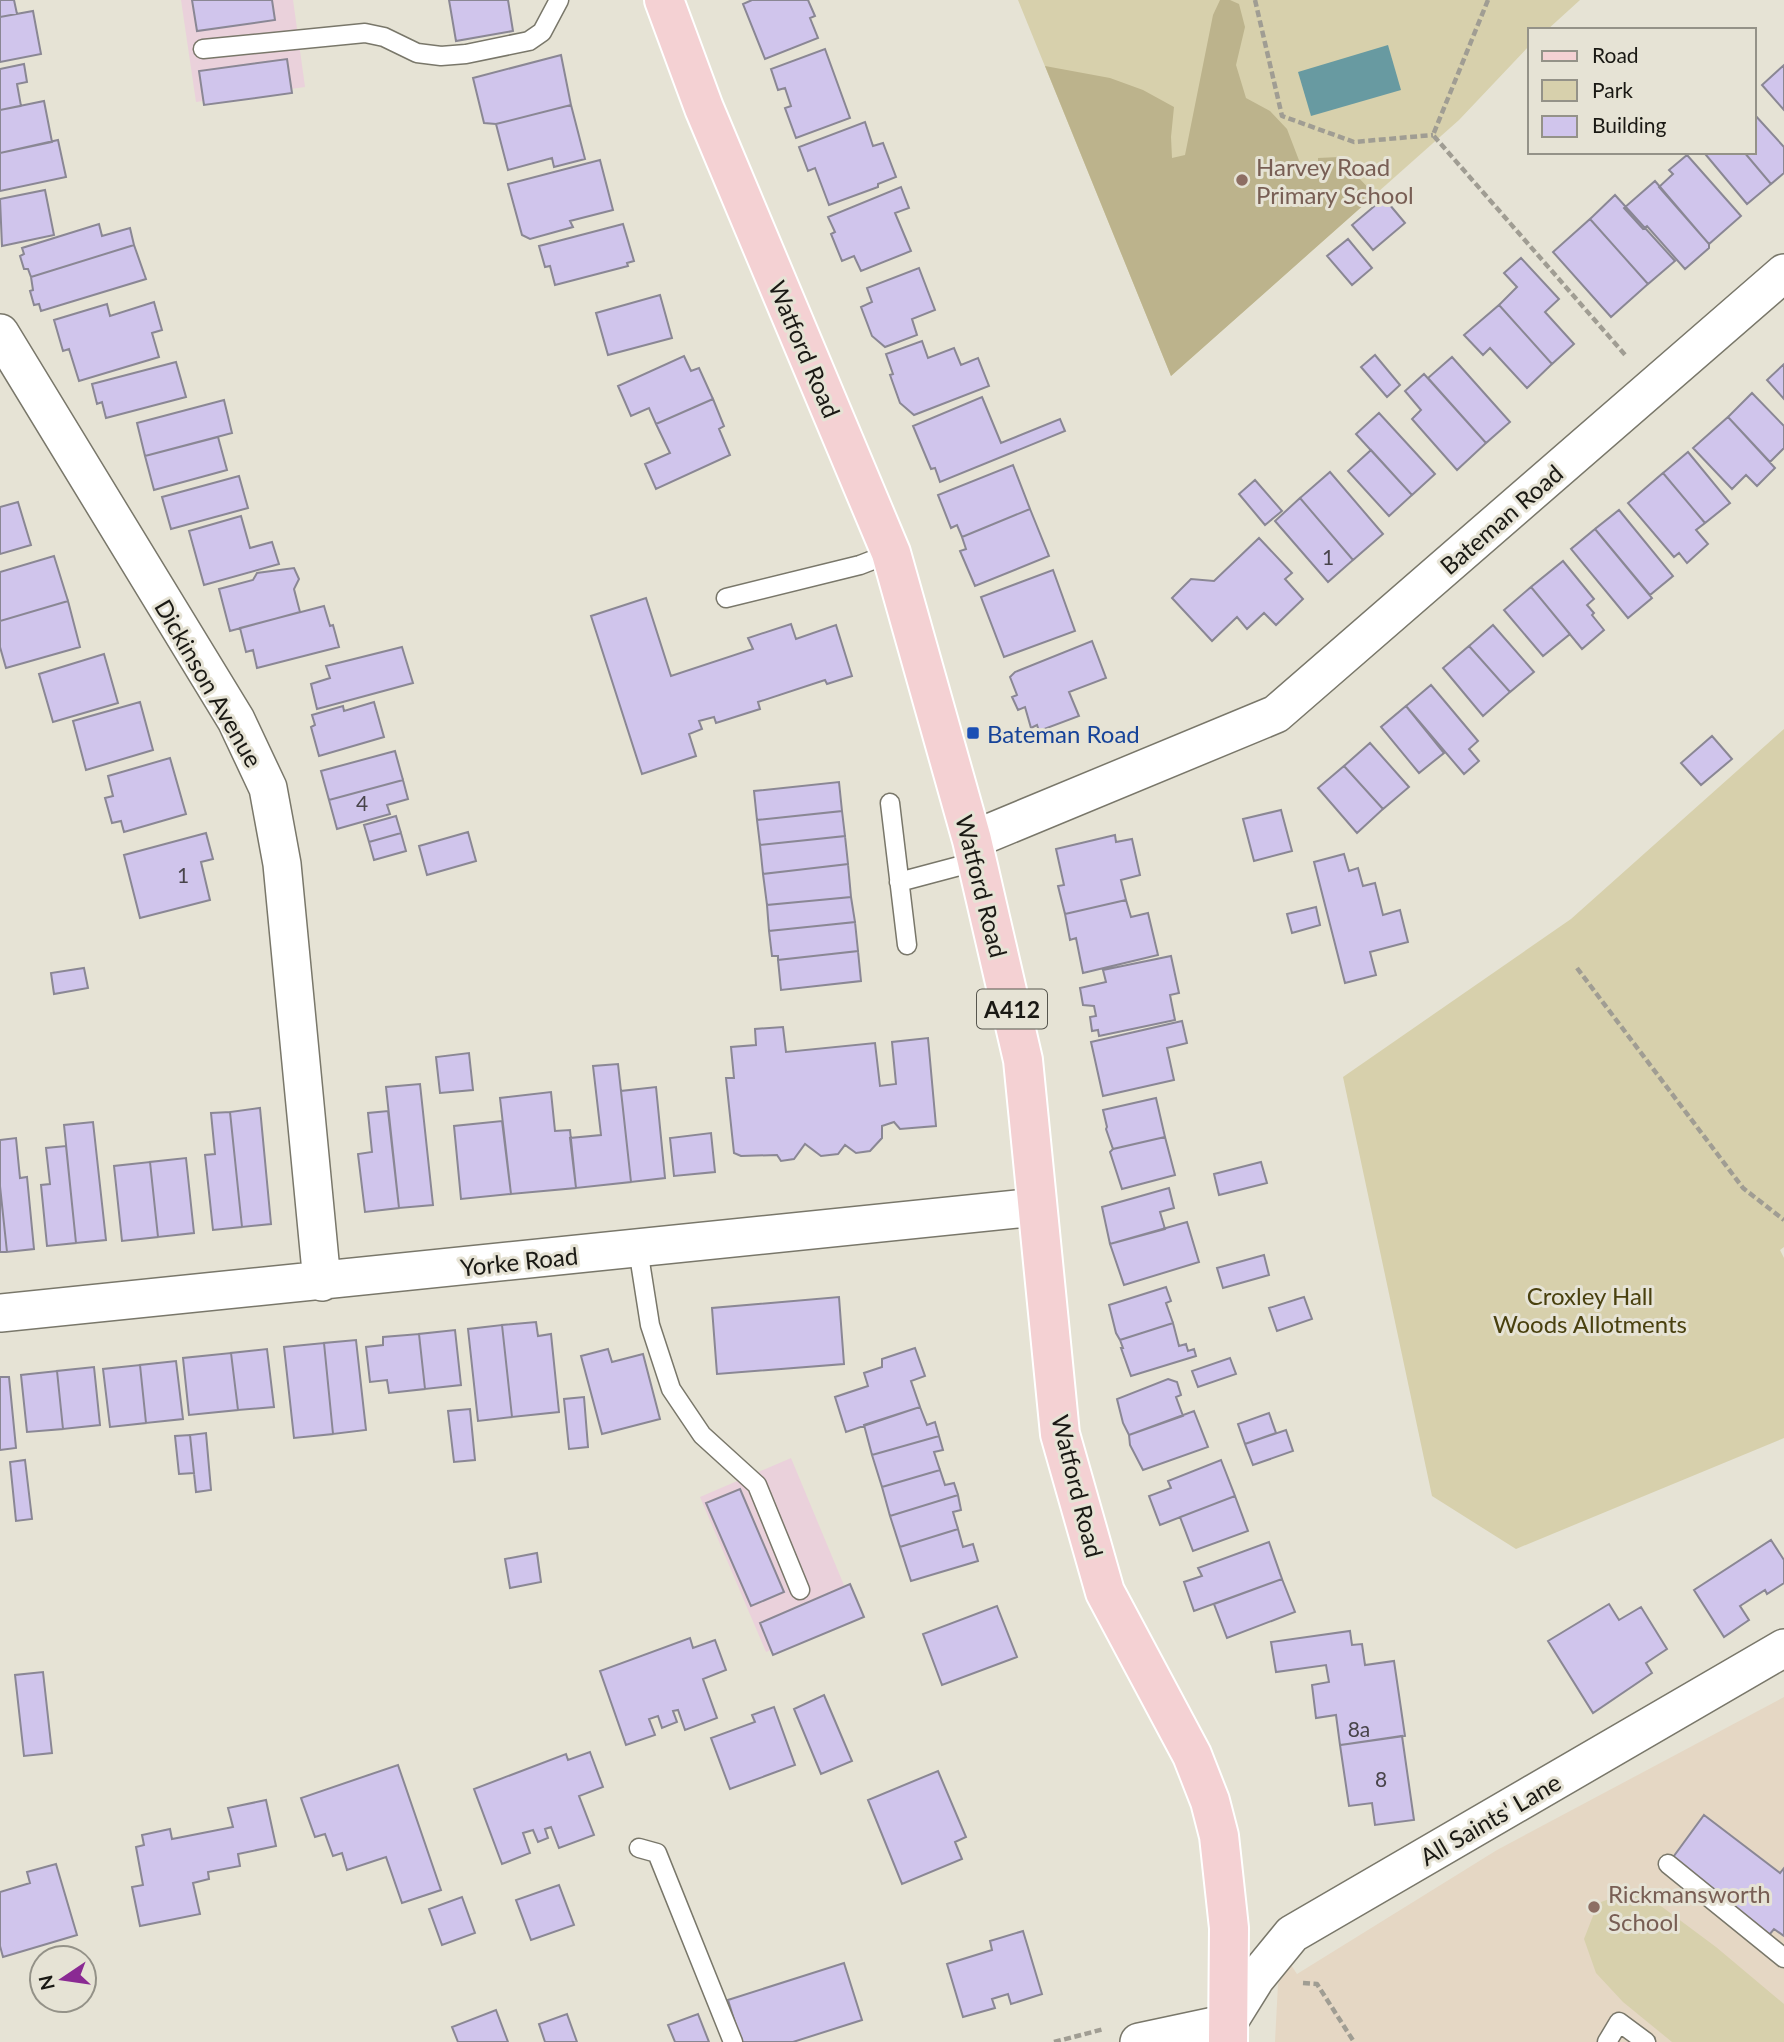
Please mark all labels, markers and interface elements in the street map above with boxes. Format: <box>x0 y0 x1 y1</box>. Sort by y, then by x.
legend <box>1528 28 1756 154</box>
text: Road <box>1592 42 1639 67</box>
text: Park <box>1592 77 1633 102</box>
text: Building <box>1592 112 1667 137</box>
place label: Harvey Road Primary School <box>1256 152 1414 209</box>
marker: Harvey Road Primary School <box>1234 172 1250 188</box>
street label: Watford Road <box>763 276 847 422</box>
street label: Bateman Road <box>1434 458 1568 580</box>
house number: 1 <box>1322 544 1334 569</box>
street label: Dickinson Avenue <box>149 594 269 772</box>
place label: Bateman Road <box>987 719 1140 748</box>
marker: Bateman Road <box>965 725 981 741</box>
house number: 4 <box>356 790 368 815</box>
street label: Watford Road <box>950 812 1014 960</box>
house number: 1 <box>177 862 189 887</box>
road number: A412 <box>977 990 1047 1028</box>
street label: Yorke Road <box>459 1240 579 1282</box>
park label: Croxley Hall Woods Allotments <box>1493 1281 1687 1338</box>
street label: Watford Road <box>1046 1412 1110 1560</box>
house number: 8a <box>1348 1716 1370 1741</box>
house number: 8 <box>1375 1766 1387 1791</box>
street label: All Saints' Lane <box>1414 1767 1566 1871</box>
place label: Rickmansworth School <box>1608 1879 1771 1936</box>
marker: Rickmansworth School <box>1586 1899 1602 1915</box>
north arrow <box>28 1944 98 2014</box>
text: N <box>33 1973 59 1993</box>

